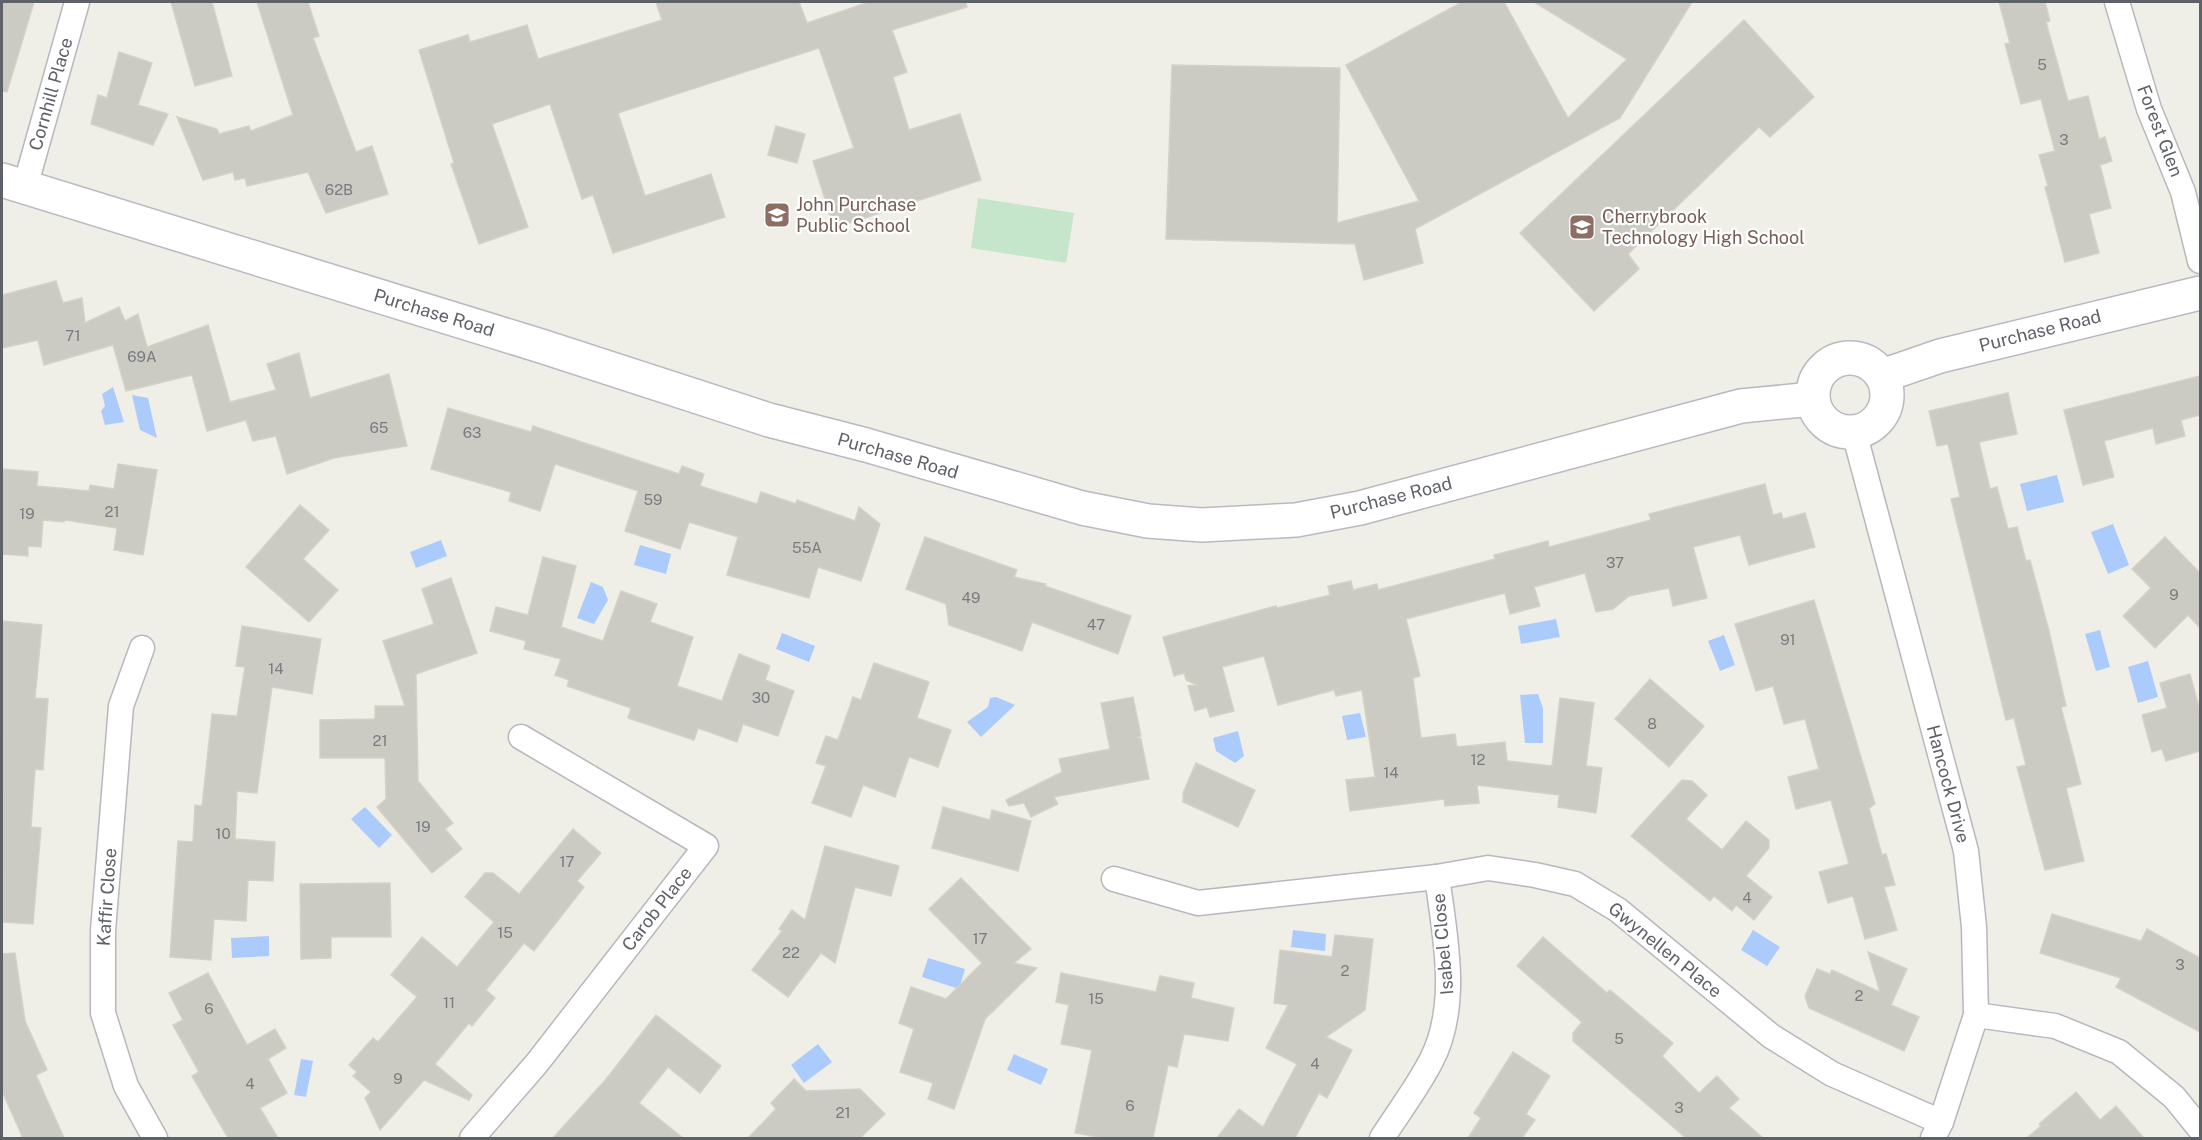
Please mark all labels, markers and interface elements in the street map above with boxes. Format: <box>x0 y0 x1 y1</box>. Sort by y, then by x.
street label: Cornhill Place <box>24 35 77 153</box>
house number: 5 <box>2037 56 2047 73</box>
street label: Forest Glen <box>2133 82 2188 180</box>
house number: 3 <box>2059 131 2069 148</box>
house number: 62B <box>325 181 353 198</box>
place label: John Purchase Public School <box>796 194 916 236</box>
school or university icon: John Purchase Public School <box>762 200 792 230</box>
place label: Cherrybrook Technology High School <box>1602 206 1805 248</box>
school or university icon: Cherrybrook Technology High School <box>1567 212 1597 242</box>
street label: Purchase Road <box>371 284 497 341</box>
street label: Purchase Road <box>1977 305 2103 356</box>
house number: 71 <box>65 327 81 344</box>
house number: 69A <box>127 348 157 365</box>
house number: 65 <box>370 419 388 436</box>
house number: 63 <box>463 424 481 441</box>
street label: Purchase Road <box>835 428 961 483</box>
street label: Purchase Road <box>1328 472 1454 523</box>
house number: 59 <box>644 491 662 508</box>
house number: 21 <box>104 503 120 520</box>
house number: 19 <box>19 505 35 522</box>
house number: 55A <box>792 539 822 556</box>
house number: 37 <box>1606 554 1624 571</box>
house number: 9 <box>2169 586 2179 603</box>
house number: 49 <box>962 589 980 606</box>
house number: 47 <box>1087 616 1105 633</box>
house number: 91 <box>1780 631 1796 648</box>
house number: 14 <box>268 660 284 677</box>
house number: 30 <box>752 689 770 706</box>
house number: 8 <box>1647 715 1657 732</box>
street label: Hancock Drive <box>1923 723 1974 845</box>
house number: 21 <box>372 732 388 749</box>
house number: 12 <box>1470 751 1486 768</box>
house number: 14 <box>1383 764 1399 781</box>
house number: 19 <box>415 818 431 835</box>
house number: 10 <box>215 825 231 842</box>
street label: Kaffir Close <box>93 847 120 947</box>
house number: 17 <box>559 853 575 870</box>
street label: Carob Place <box>617 862 696 955</box>
house number: 4 <box>1742 889 1752 906</box>
street label: Isabel Close <box>1428 892 1457 996</box>
street label: Gwynellen Place <box>1605 898 1726 1002</box>
house number: 15 <box>497 924 513 941</box>
house number: 17 <box>972 930 988 947</box>
house number: 22 <box>782 944 800 961</box>
house number: 3 <box>2175 956 2185 973</box>
house number: 2 <box>1341 962 1350 979</box>
house number: 2 <box>1855 987 1864 1004</box>
house number: 15 <box>1088 990 1104 1007</box>
house number: 11 <box>443 994 455 1011</box>
house number: 6 <box>204 1000 214 1017</box>
house number: 5 <box>1614 1030 1624 1047</box>
house number: 4 <box>1310 1055 1320 1072</box>
house number: 9 <box>393 1070 403 1087</box>
house number: 4 <box>245 1075 255 1092</box>
house number: 6 <box>1125 1097 1135 1114</box>
house number: 3 <box>1674 1099 1684 1116</box>
house number: 21 <box>835 1104 851 1121</box>

